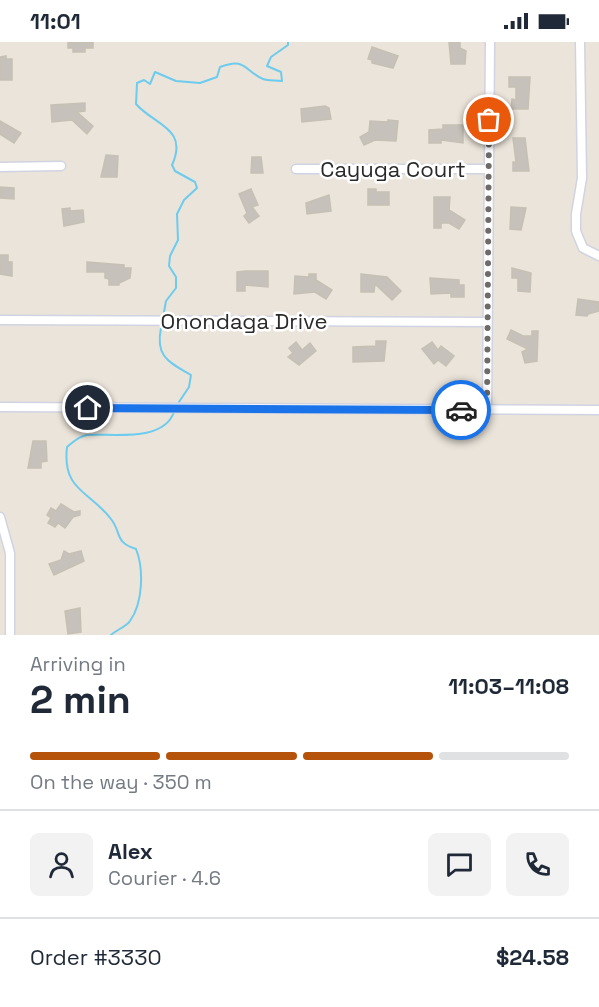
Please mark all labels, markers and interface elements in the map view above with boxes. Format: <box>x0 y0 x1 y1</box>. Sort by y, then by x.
text: 11:01 <box>30 7 81 35</box>
pin <box>463 94 514 145</box>
icon: bag <box>472 103 505 136</box>
street label: Cayuga Court <box>320 155 466 183</box>
street label: Onondaga Drive <box>161 307 327 335</box>
courier <box>431 380 491 440</box>
pin <box>62 382 113 433</box>
icon: home <box>71 391 104 424</box>
icon: car <box>445 394 478 427</box>
text: Arriving in <box>30 651 126 677</box>
text: 11:03–11:08 <box>448 672 569 700</box>
text: 2 min <box>30 675 131 724</box>
text: On the way · 350 m <box>30 769 212 795</box>
button: person <box>30 833 93 896</box>
button: chat <box>428 833 491 896</box>
button: phone <box>506 833 569 896</box>
text: Alex <box>108 837 153 865</box>
text: Courier · 4.6 <box>108 865 221 891</box>
text: Order #3330 <box>30 943 162 971</box>
text: $24.58 <box>496 943 569 971</box>

